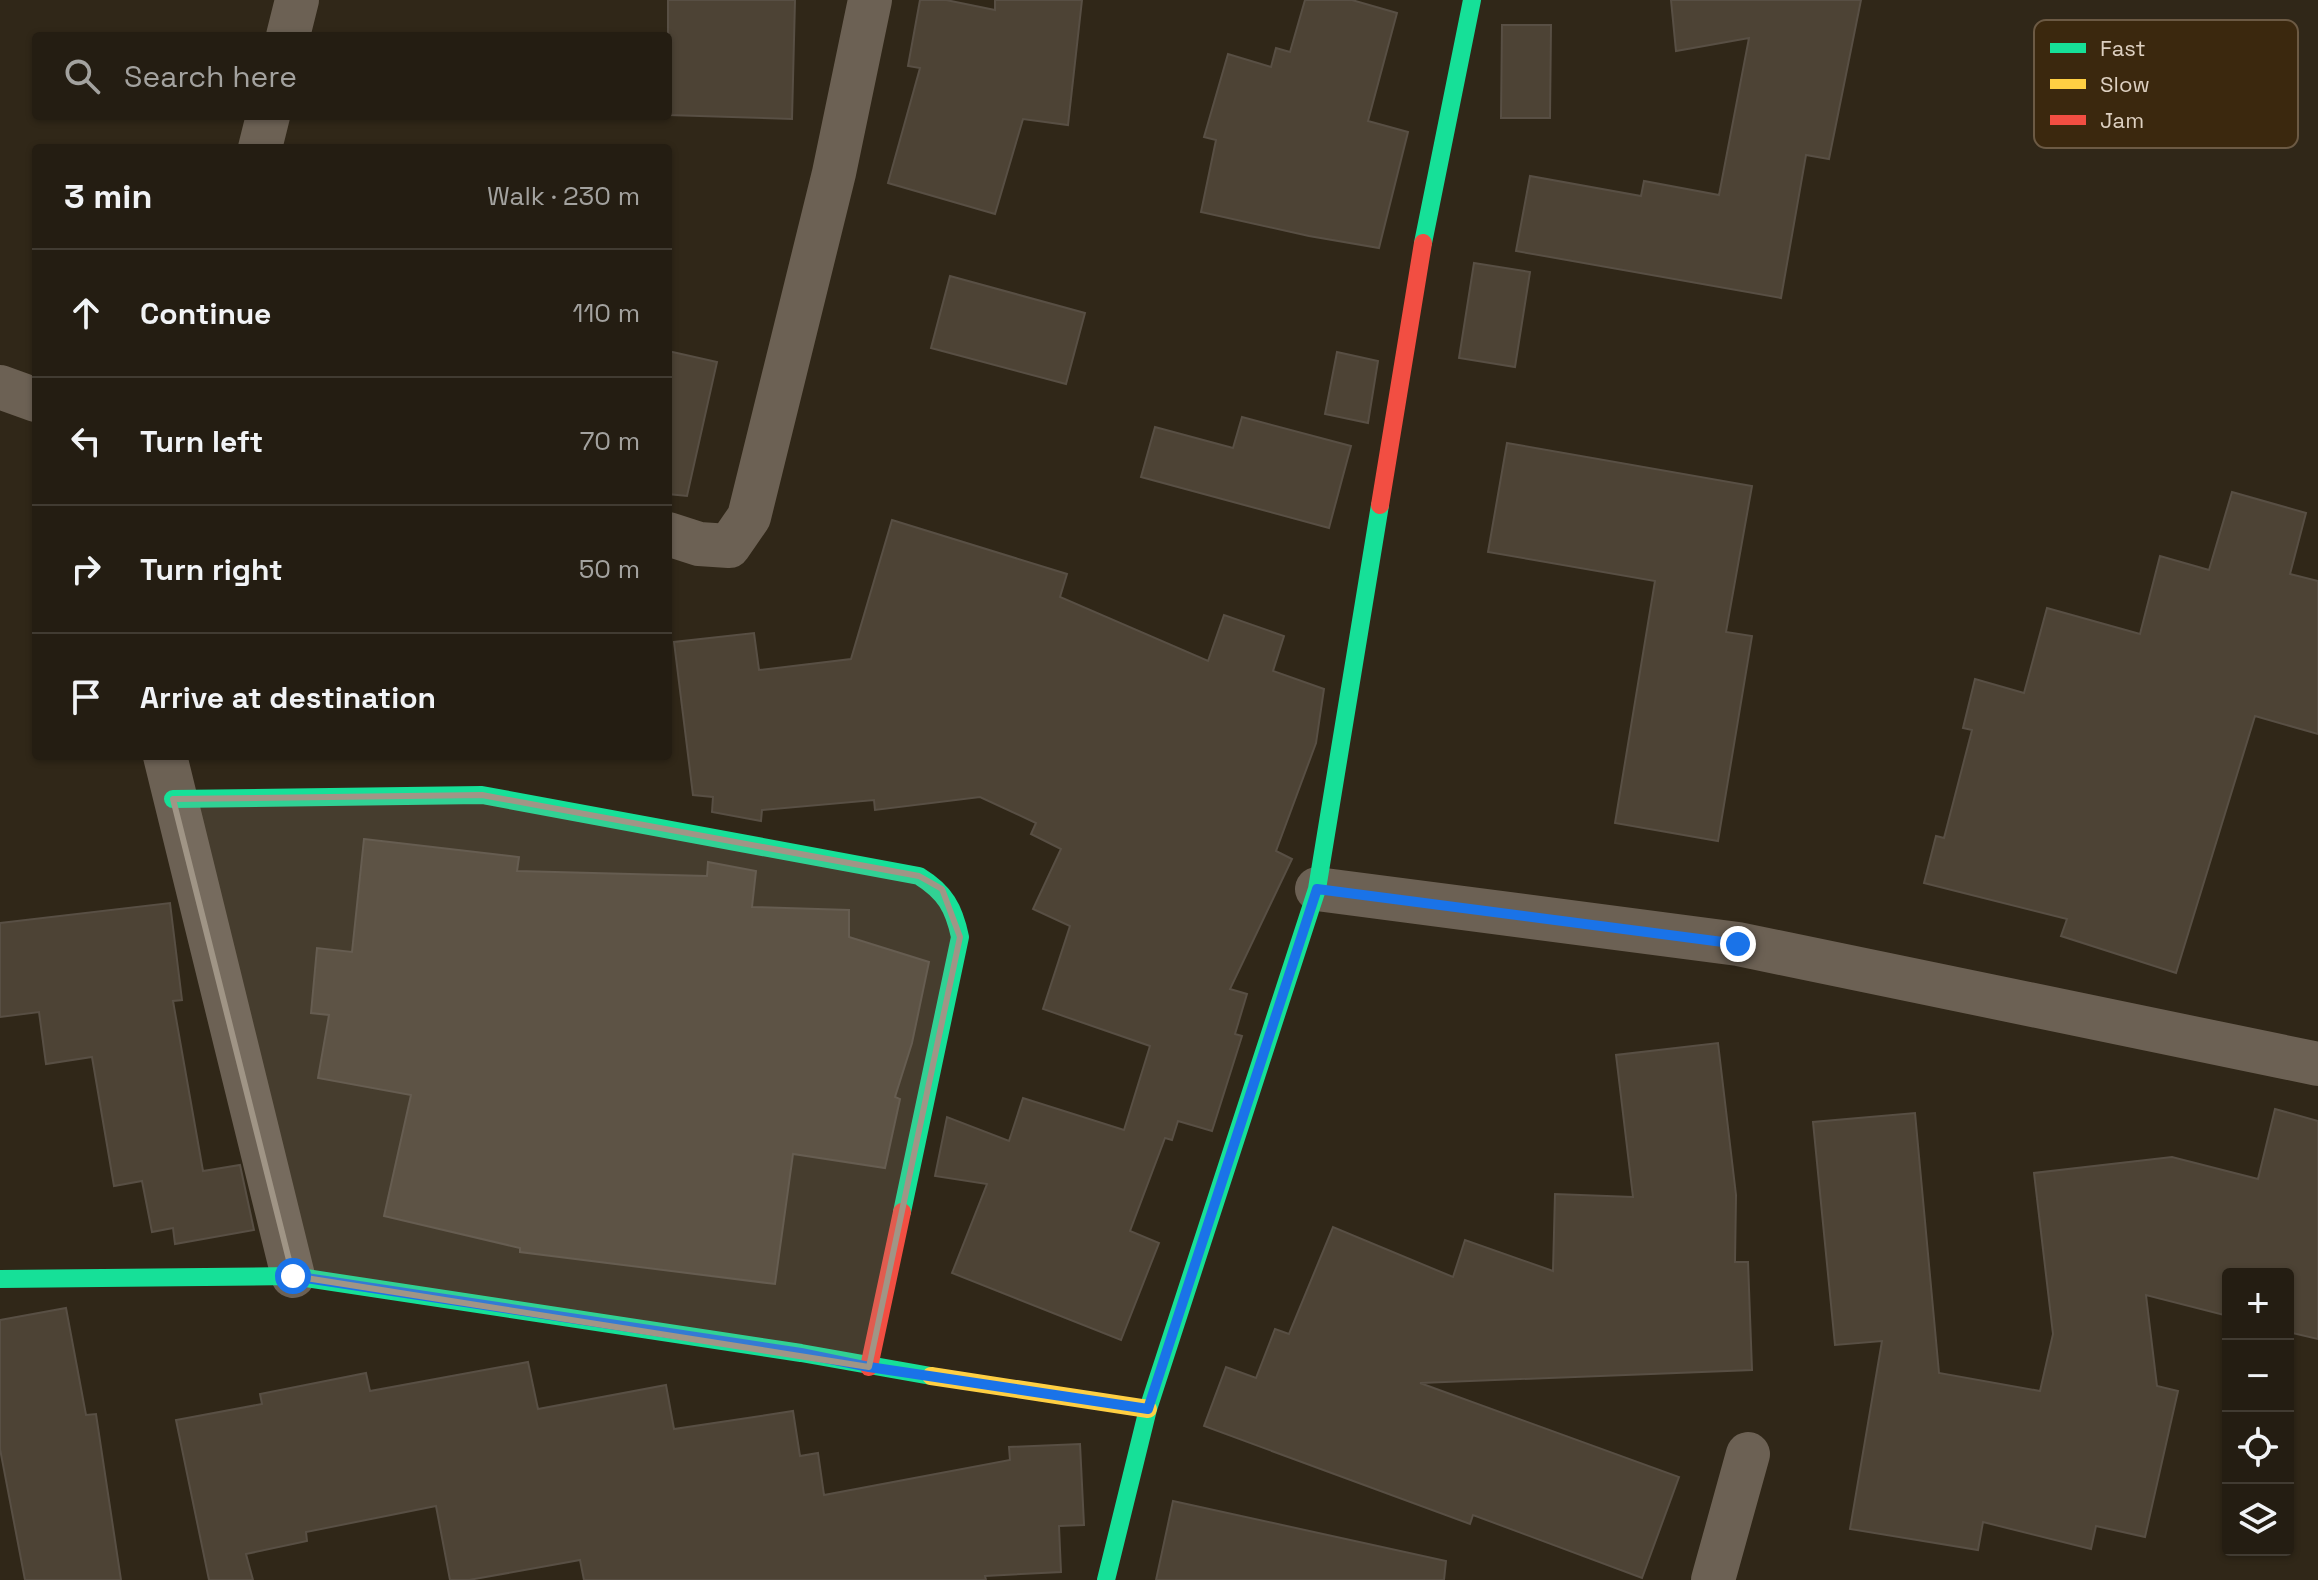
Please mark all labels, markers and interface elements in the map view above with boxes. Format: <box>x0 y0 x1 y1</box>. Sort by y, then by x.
legend <box>2034 20 2298 148</box>
search box <box>32 32 672 120</box>
text: Fast <box>2100 34 2146 62</box>
icon: search <box>60 54 104 98</box>
text: Search here <box>124 57 297 96</box>
text: Slow <box>2100 70 2150 98</box>
text: Jam <box>2100 106 2144 134</box>
text: 3 min <box>64 175 152 218</box>
text: Walk · 230 m <box>487 179 640 213</box>
icon: ahead <box>64 291 108 335</box>
text: Continue <box>140 294 271 333</box>
text: 110 m <box>573 296 640 330</box>
icon: left <box>64 419 108 463</box>
text: Turn left <box>140 422 263 461</box>
text: 70 m <box>580 424 640 458</box>
icon: right <box>64 547 108 591</box>
text: Turn right <box>140 550 283 589</box>
text: 50 m <box>579 552 640 586</box>
icon: arrive <box>64 675 108 719</box>
text: Arrive at destination <box>140 678 436 717</box>
route end <box>1720 926 1756 962</box>
route start <box>275 1258 311 1294</box>
map controls <box>2222 1268 2294 1556</box>
button: + <box>2222 1268 2294 1340</box>
button: − <box>2222 1340 2294 1412</box>
button: locate <box>2222 1412 2294 1484</box>
button: layers <box>2222 1484 2294 1556</box>

